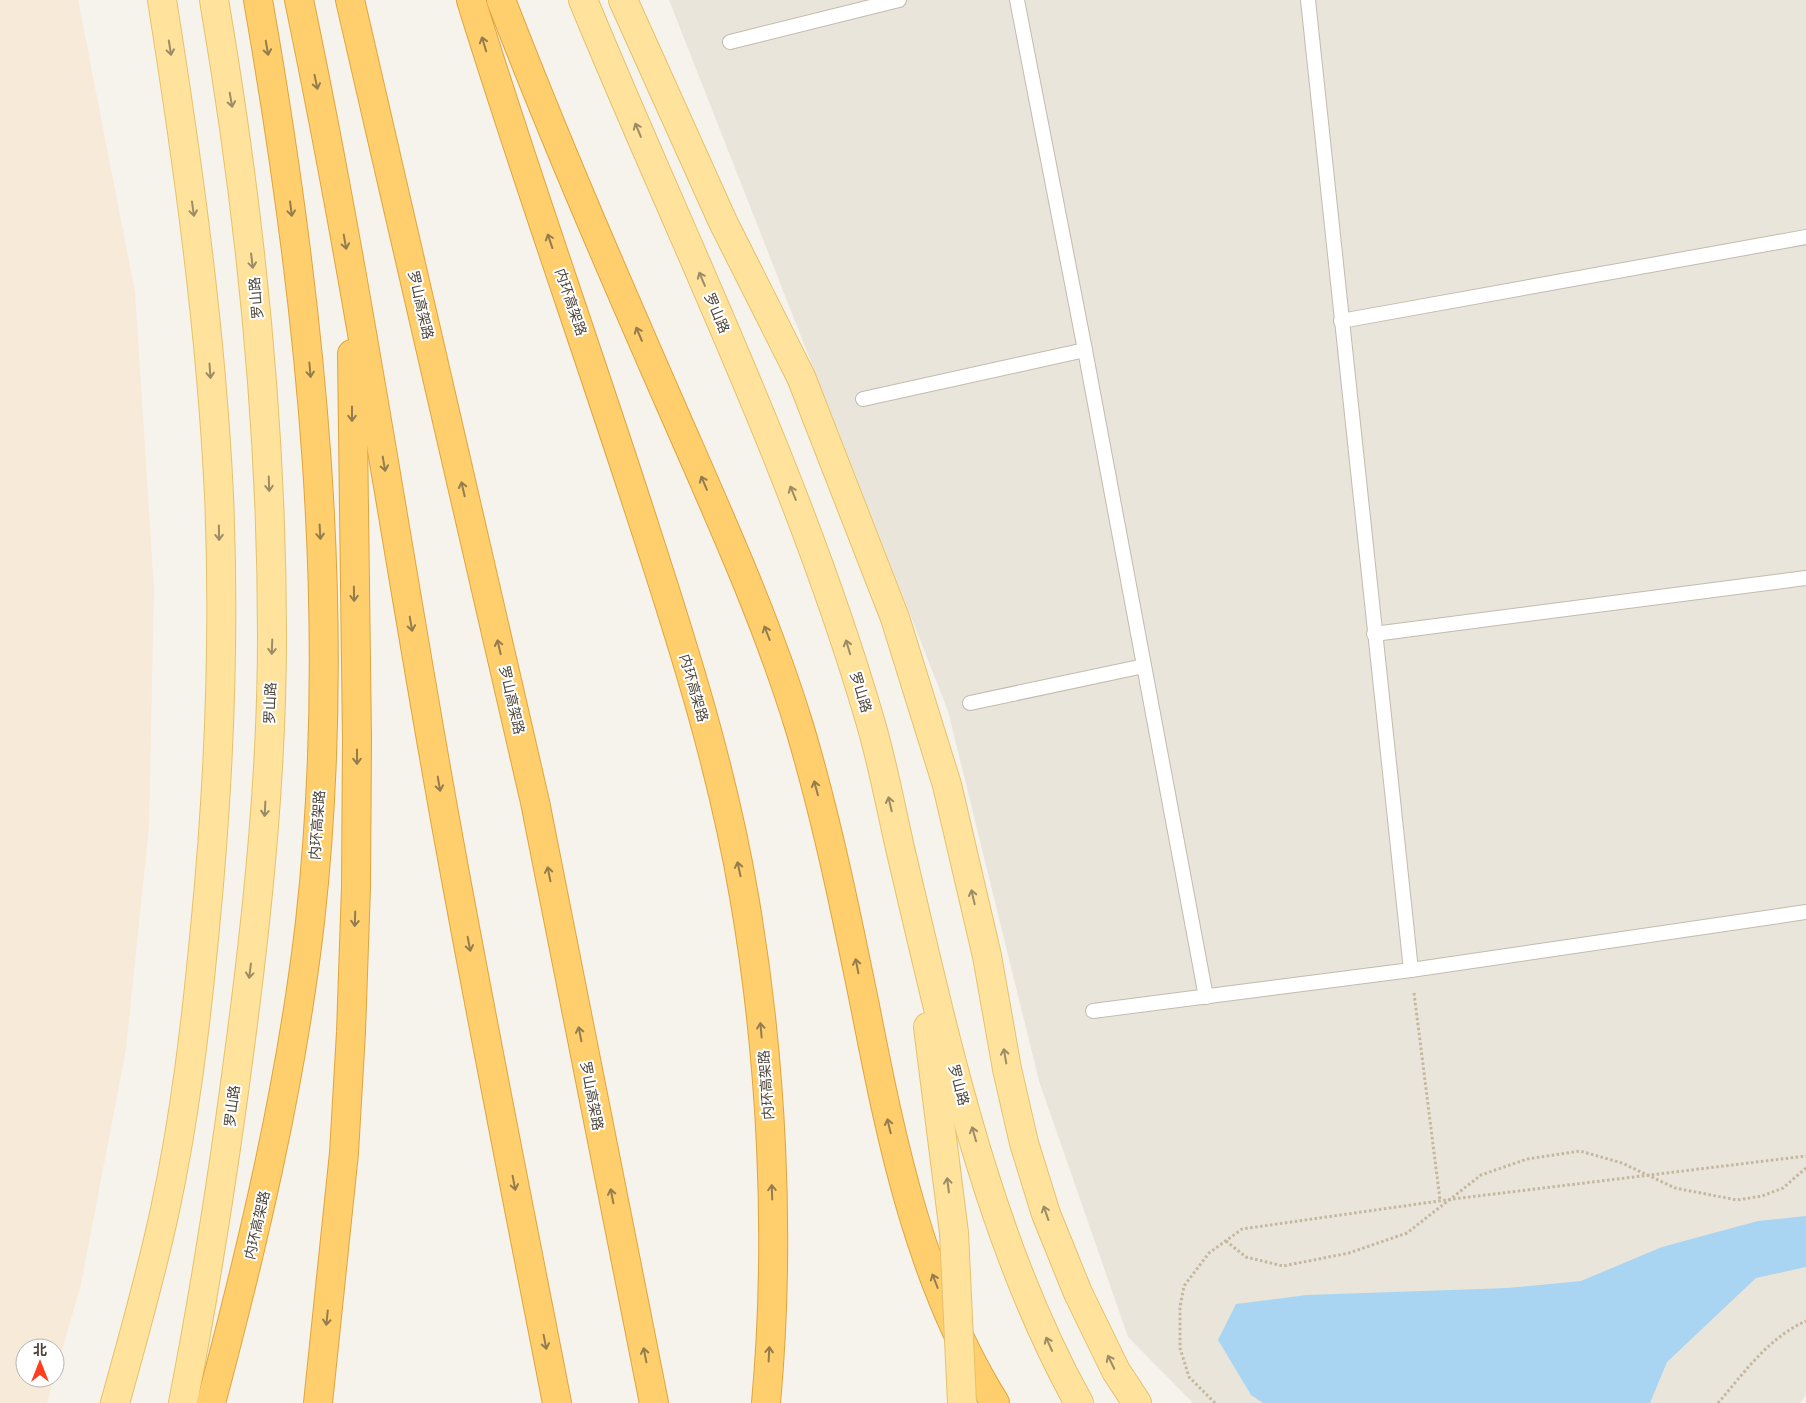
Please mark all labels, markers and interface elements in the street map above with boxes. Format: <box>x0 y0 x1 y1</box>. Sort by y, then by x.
one-way arrow <box>479 36 489 52</box>
one-way arrow <box>165 40 175 56</box>
one-way arrow <box>262 40 272 56</box>
one-way arrow <box>312 74 321 90</box>
one-way arrow <box>227 91 237 107</box>
one-way arrow <box>632 123 642 138</box>
one-way arrow <box>286 200 296 216</box>
one-way arrow <box>188 201 198 217</box>
one-way arrow <box>341 233 350 249</box>
one-way arrow <box>545 234 555 250</box>
one-way arrow <box>247 253 257 269</box>
street label: 内环高架路 <box>551 266 591 338</box>
street label: 罗山高架路 <box>404 269 438 341</box>
one-way arrow <box>697 272 707 287</box>
street label: 罗山路 <box>245 276 267 320</box>
street label: 罗山路 <box>701 290 733 336</box>
one-way arrow <box>634 327 644 342</box>
one-way arrow <box>206 362 215 378</box>
one-way arrow <box>305 362 314 378</box>
one-way arrow <box>347 406 357 422</box>
one-way arrow <box>379 455 389 471</box>
one-way arrow <box>264 476 274 492</box>
one-way arrow <box>699 476 709 491</box>
one-way arrow <box>458 481 467 497</box>
one-way arrow <box>787 486 797 501</box>
one-way arrow <box>315 524 324 540</box>
one-way arrow <box>215 525 224 541</box>
one-way arrow <box>350 586 359 602</box>
one-way arrow <box>407 616 417 632</box>
one-way arrow <box>761 626 771 641</box>
one-way arrow <box>267 638 277 655</box>
one-way arrow <box>842 639 852 655</box>
one-way arrow <box>494 640 504 656</box>
street label: 内环高架路 <box>676 652 712 724</box>
street label: 罗山高架路 <box>495 664 529 736</box>
street label: 罗山路 <box>846 669 876 715</box>
street label: 罗山路 <box>260 682 280 724</box>
one-way arrow <box>352 748 362 764</box>
one-way arrow <box>435 776 445 792</box>
one-way arrow <box>810 780 820 796</box>
street label: 内环高架路 <box>306 789 328 861</box>
one-way arrow <box>885 796 894 812</box>
one-way arrow <box>261 801 270 817</box>
one-way arrow <box>733 861 743 877</box>
one-way arrow <box>544 867 554 883</box>
one-way arrow <box>968 889 977 905</box>
one-way arrow <box>351 911 360 927</box>
one-way arrow <box>464 935 474 951</box>
one-way arrow <box>851 959 861 975</box>
one-way arrow <box>244 963 254 979</box>
one-way arrow <box>756 1022 766 1038</box>
one-way arrow <box>575 1026 585 1042</box>
one-way arrow <box>999 1048 1009 1064</box>
street label: 内环高架路 <box>755 1049 777 1121</box>
street label: 罗山高架路 <box>576 1060 608 1132</box>
street label: 罗山路 <box>945 1062 973 1108</box>
street label: 罗山路 <box>221 1084 243 1128</box>
one-way arrow <box>884 1118 893 1134</box>
one-way arrow <box>968 1126 978 1142</box>
one-way arrow <box>510 1174 519 1190</box>
one-way arrow <box>943 1177 953 1193</box>
one-way arrow <box>767 1184 776 1200</box>
one-way arrow <box>607 1188 617 1204</box>
street label: 内环高架路 <box>240 1189 274 1261</box>
one-way arrow <box>1041 1206 1050 1221</box>
one-way arrow <box>930 1274 939 1289</box>
one-way arrow <box>322 1310 332 1326</box>
one-way arrow <box>541 1334 550 1350</box>
one-way arrow <box>1044 1337 1054 1352</box>
north arrow <box>15 1338 65 1388</box>
text: 北 <box>33 1341 47 1359</box>
one-way arrow <box>764 1347 774 1363</box>
one-way arrow <box>639 1348 649 1364</box>
one-way arrow <box>1106 1354 1116 1369</box>

